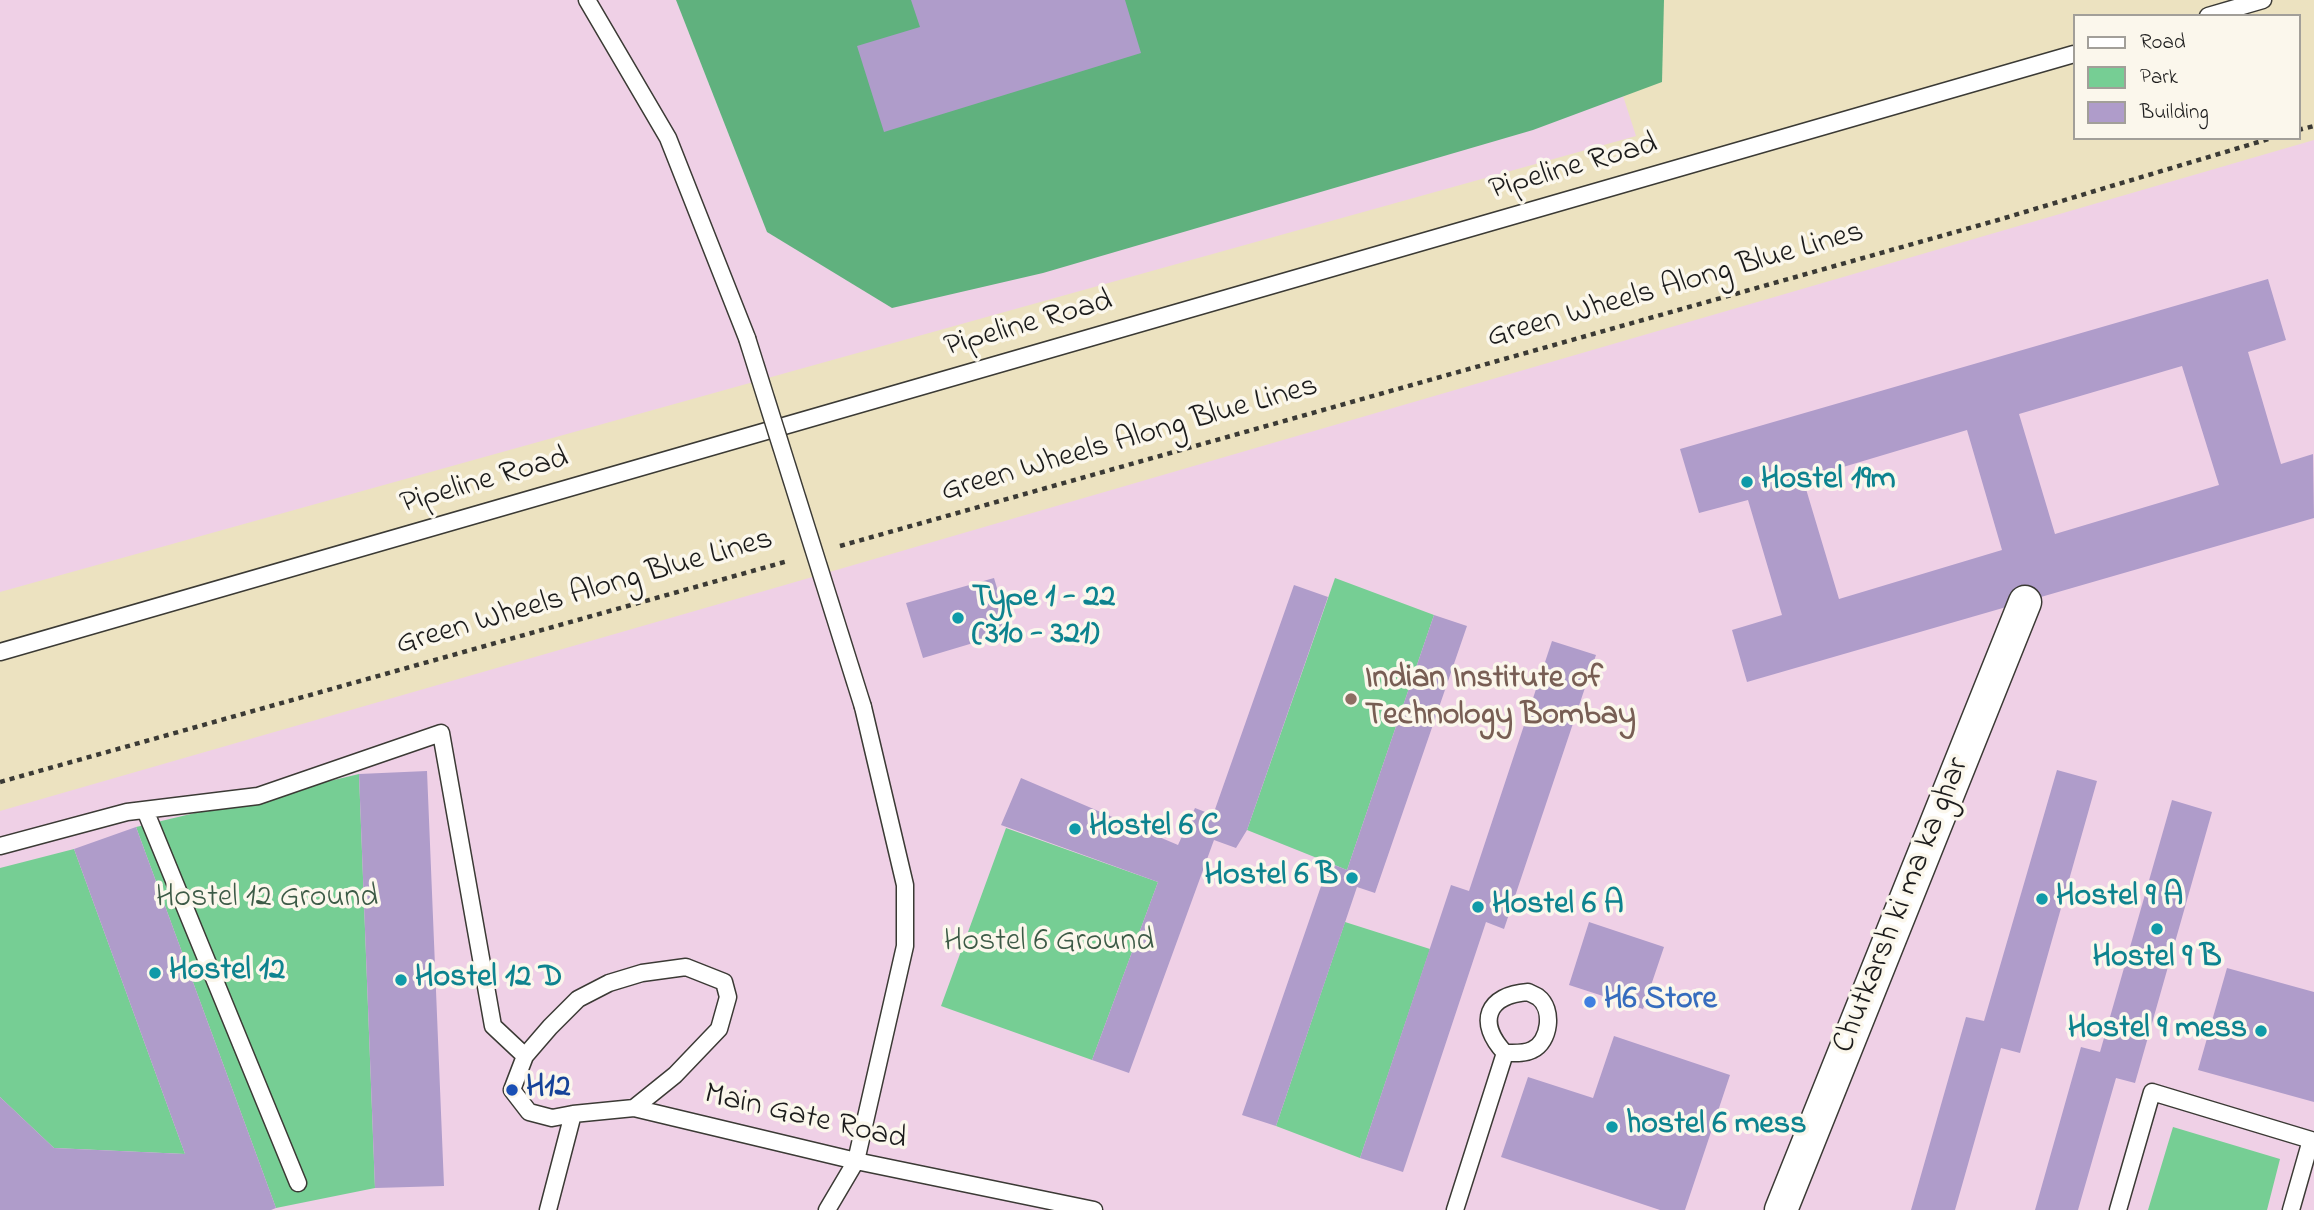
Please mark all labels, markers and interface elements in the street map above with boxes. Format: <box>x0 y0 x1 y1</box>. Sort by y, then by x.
legend <box>2072 14 2300 140</box>
text: Road <box>2140 28 2186 58</box>
text: Park <box>2140 63 2178 93</box>
text: Building <box>2140 98 2209 128</box>
street label: Pipeline Road <box>1486 127 1662 211</box>
street label: Green Wheels Along Blue Lines <box>1483 215 1869 359</box>
street label: Pipeline Road <box>941 284 1117 368</box>
street label: Green Wheels Along Blue Lines <box>937 369 1323 513</box>
street label: Pipeline Road <box>397 441 573 525</box>
place label: Hostel 19m <box>1761 463 1896 501</box>
marker: Hostel 19m <box>1739 474 1755 490</box>
street label: Green Wheels Along Blue Lines <box>392 522 778 666</box>
place label: Type 1 - 22 (310 - 321) <box>972 581 1115 656</box>
marker: Type 1 - 22 (310 - 321) <box>950 610 966 626</box>
place label: Indian Institute of Technology Bombay <box>1365 662 1636 737</box>
marker: Indian Institute of Technology Bombay <box>1343 691 1359 707</box>
street label: Chutkarsh ki ma ka ghar <box>1826 753 1980 1059</box>
place label: Hostel 6 C <box>1089 810 1219 848</box>
marker: Hostel 6 C <box>1067 821 1083 837</box>
place label: Hostel 6 B <box>1204 859 1338 897</box>
marker: Hostel 6 B <box>1344 870 1360 886</box>
place label: Hostel 9 A <box>2056 880 2183 918</box>
park label: Hostel 12 Ground <box>156 881 378 919</box>
place label: Hostel 6 A <box>1492 888 1624 926</box>
marker: Hostel 9 A <box>2034 891 2050 907</box>
marker: Hostel 6 A <box>1470 899 1486 915</box>
marker: Hostel 9 B <box>2149 921 2165 937</box>
park label: Hostel 6 Ground <box>944 925 1154 963</box>
place label: Hostel 9 B <box>2092 941 2222 979</box>
place label: Hostel 12 <box>169 954 285 992</box>
place label: Hostel 12 D <box>415 961 563 999</box>
marker: Hostel 12 <box>147 965 163 981</box>
marker: Hostel 12 D <box>393 972 409 988</box>
place label: H6 Store <box>1604 983 1717 1021</box>
marker: H6 Store <box>1582 994 1598 1010</box>
place label: Hostel 9 mess <box>2068 1012 2247 1050</box>
marker: Hostel 9 mess <box>2253 1023 2269 1039</box>
place label: H12 <box>526 1071 571 1109</box>
street label: Main Gate Road <box>700 1077 910 1161</box>
marker: H12 <box>504 1082 520 1098</box>
place label: hostel 6 mess <box>1626 1108 1806 1146</box>
marker: hostel 6 mess <box>1604 1119 1620 1135</box>

